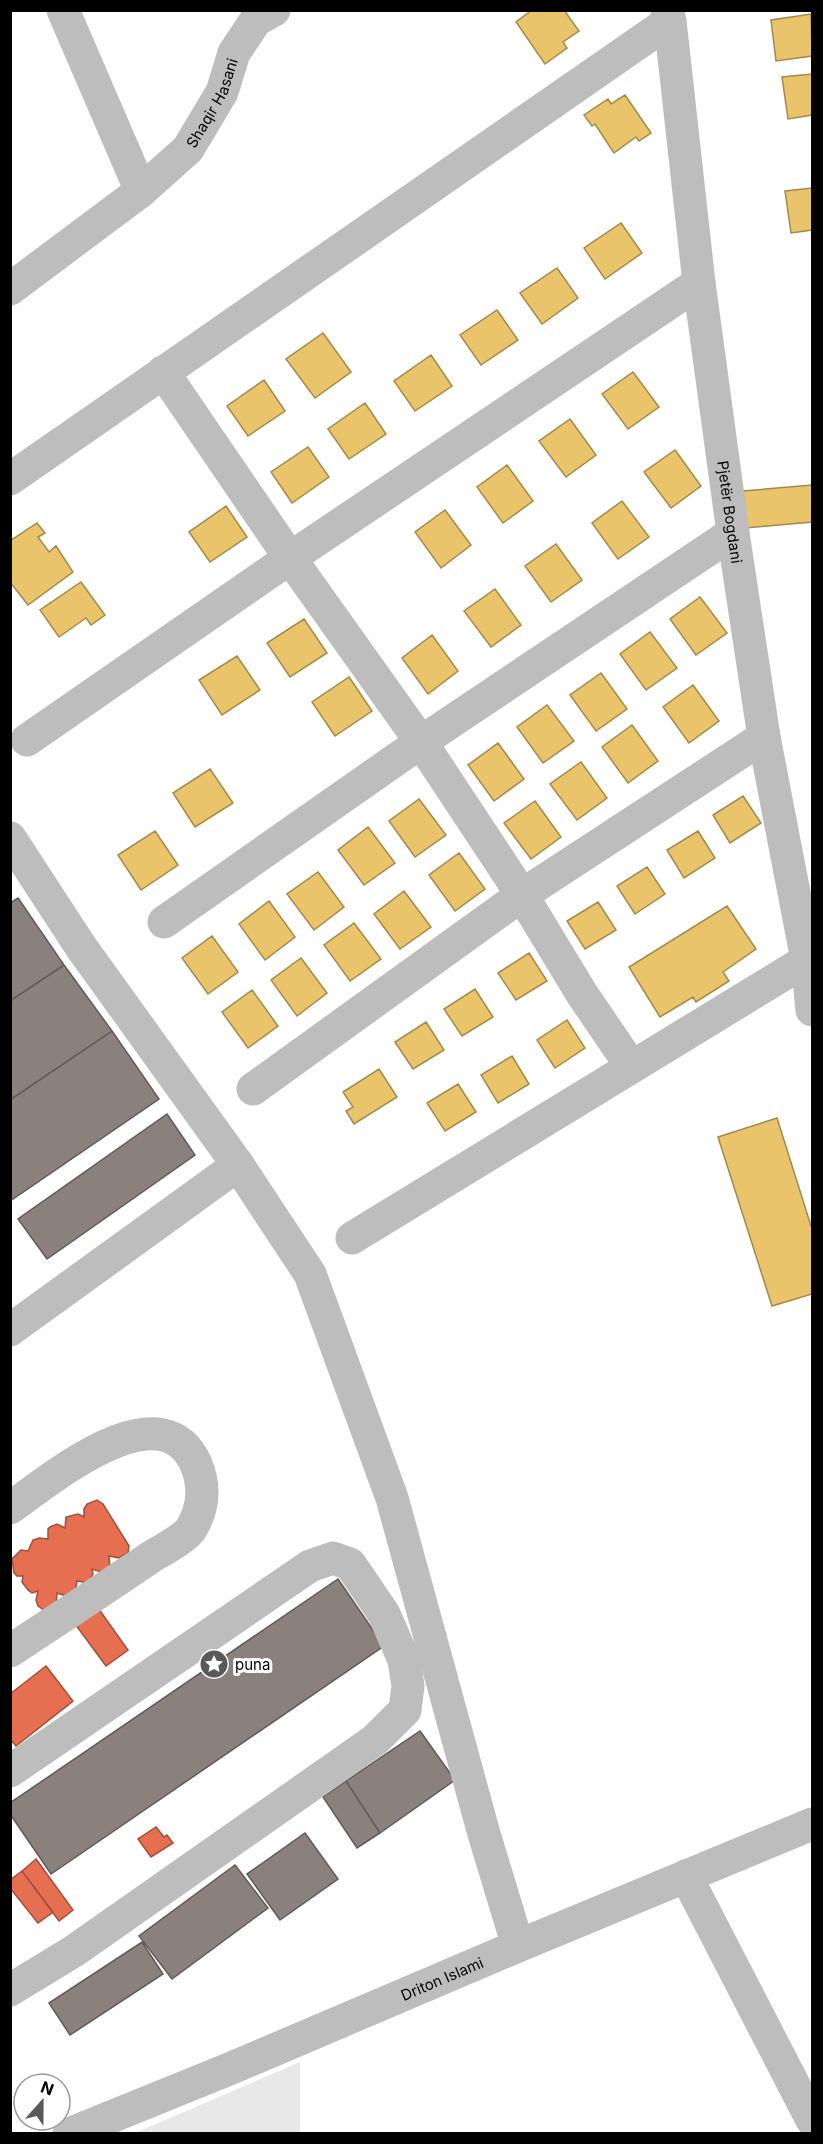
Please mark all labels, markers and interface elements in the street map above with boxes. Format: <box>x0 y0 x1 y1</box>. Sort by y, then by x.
street label: Shaqir Hasani <box>182 56 241 151</box>
street label: Pjetër Bogdani <box>714 459 747 565</box>
place icon: puna <box>198 1648 230 1680</box>
place label: puna <box>235 1655 270 1674</box>
street label: Driton Islami <box>398 1952 486 2004</box>
north arrow <box>12 2072 72 2132</box>
text: N <box>38 2076 57 2100</box>

